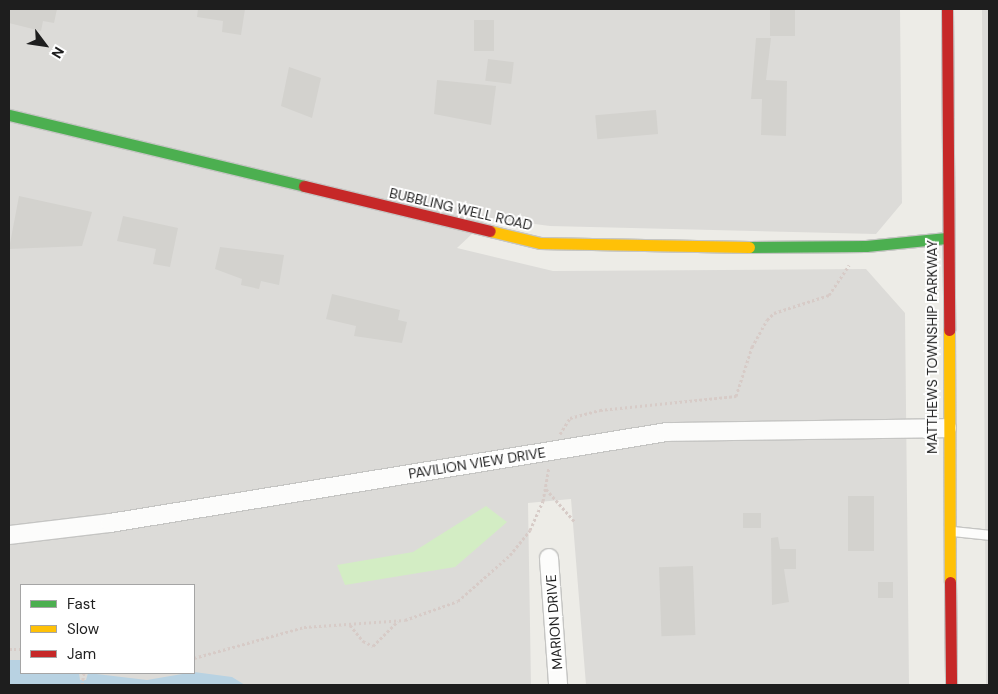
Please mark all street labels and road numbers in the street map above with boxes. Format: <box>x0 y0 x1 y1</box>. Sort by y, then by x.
street label: BUBBLING WELL ROAD <box>388 184 534 234</box>
street label: MATTHEWS TOWNSHIP PARKWAY <box>924 240 940 454</box>
street label: PAVILION VIEW DRIVE <box>407 444 547 482</box>
street label: MARION DRIVE <box>542 574 566 670</box>

